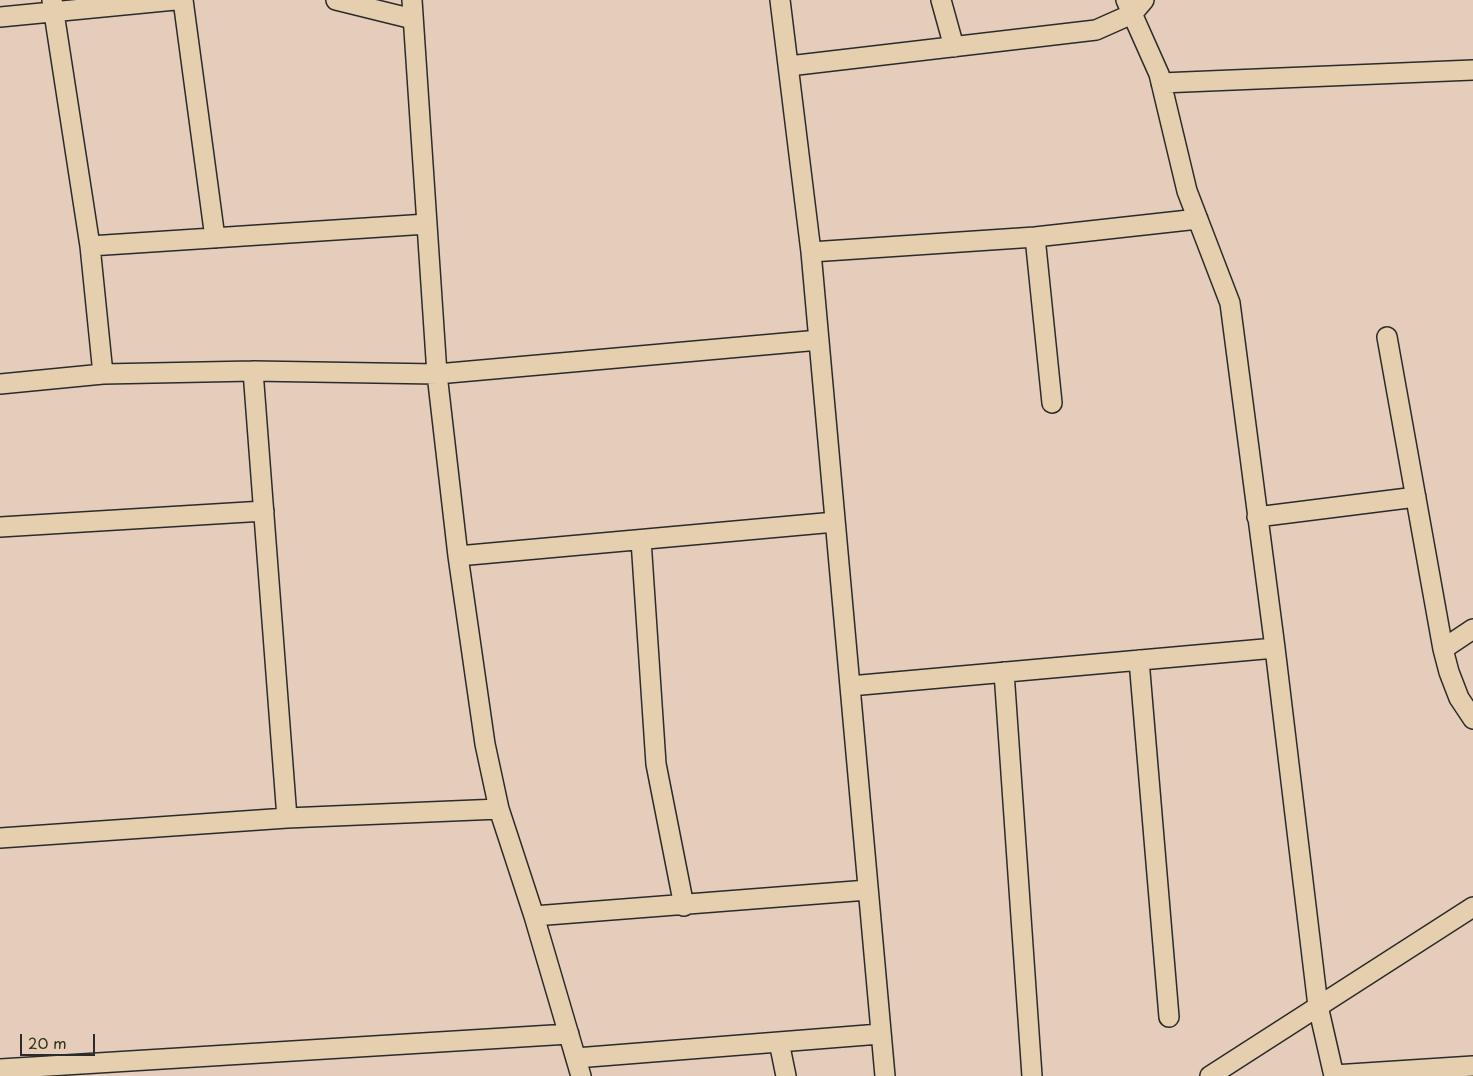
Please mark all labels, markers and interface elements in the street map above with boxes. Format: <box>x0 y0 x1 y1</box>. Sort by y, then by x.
scale bar <box>22 1024 98 1056</box>
text: 20 m <box>28 1031 67 1054</box>

